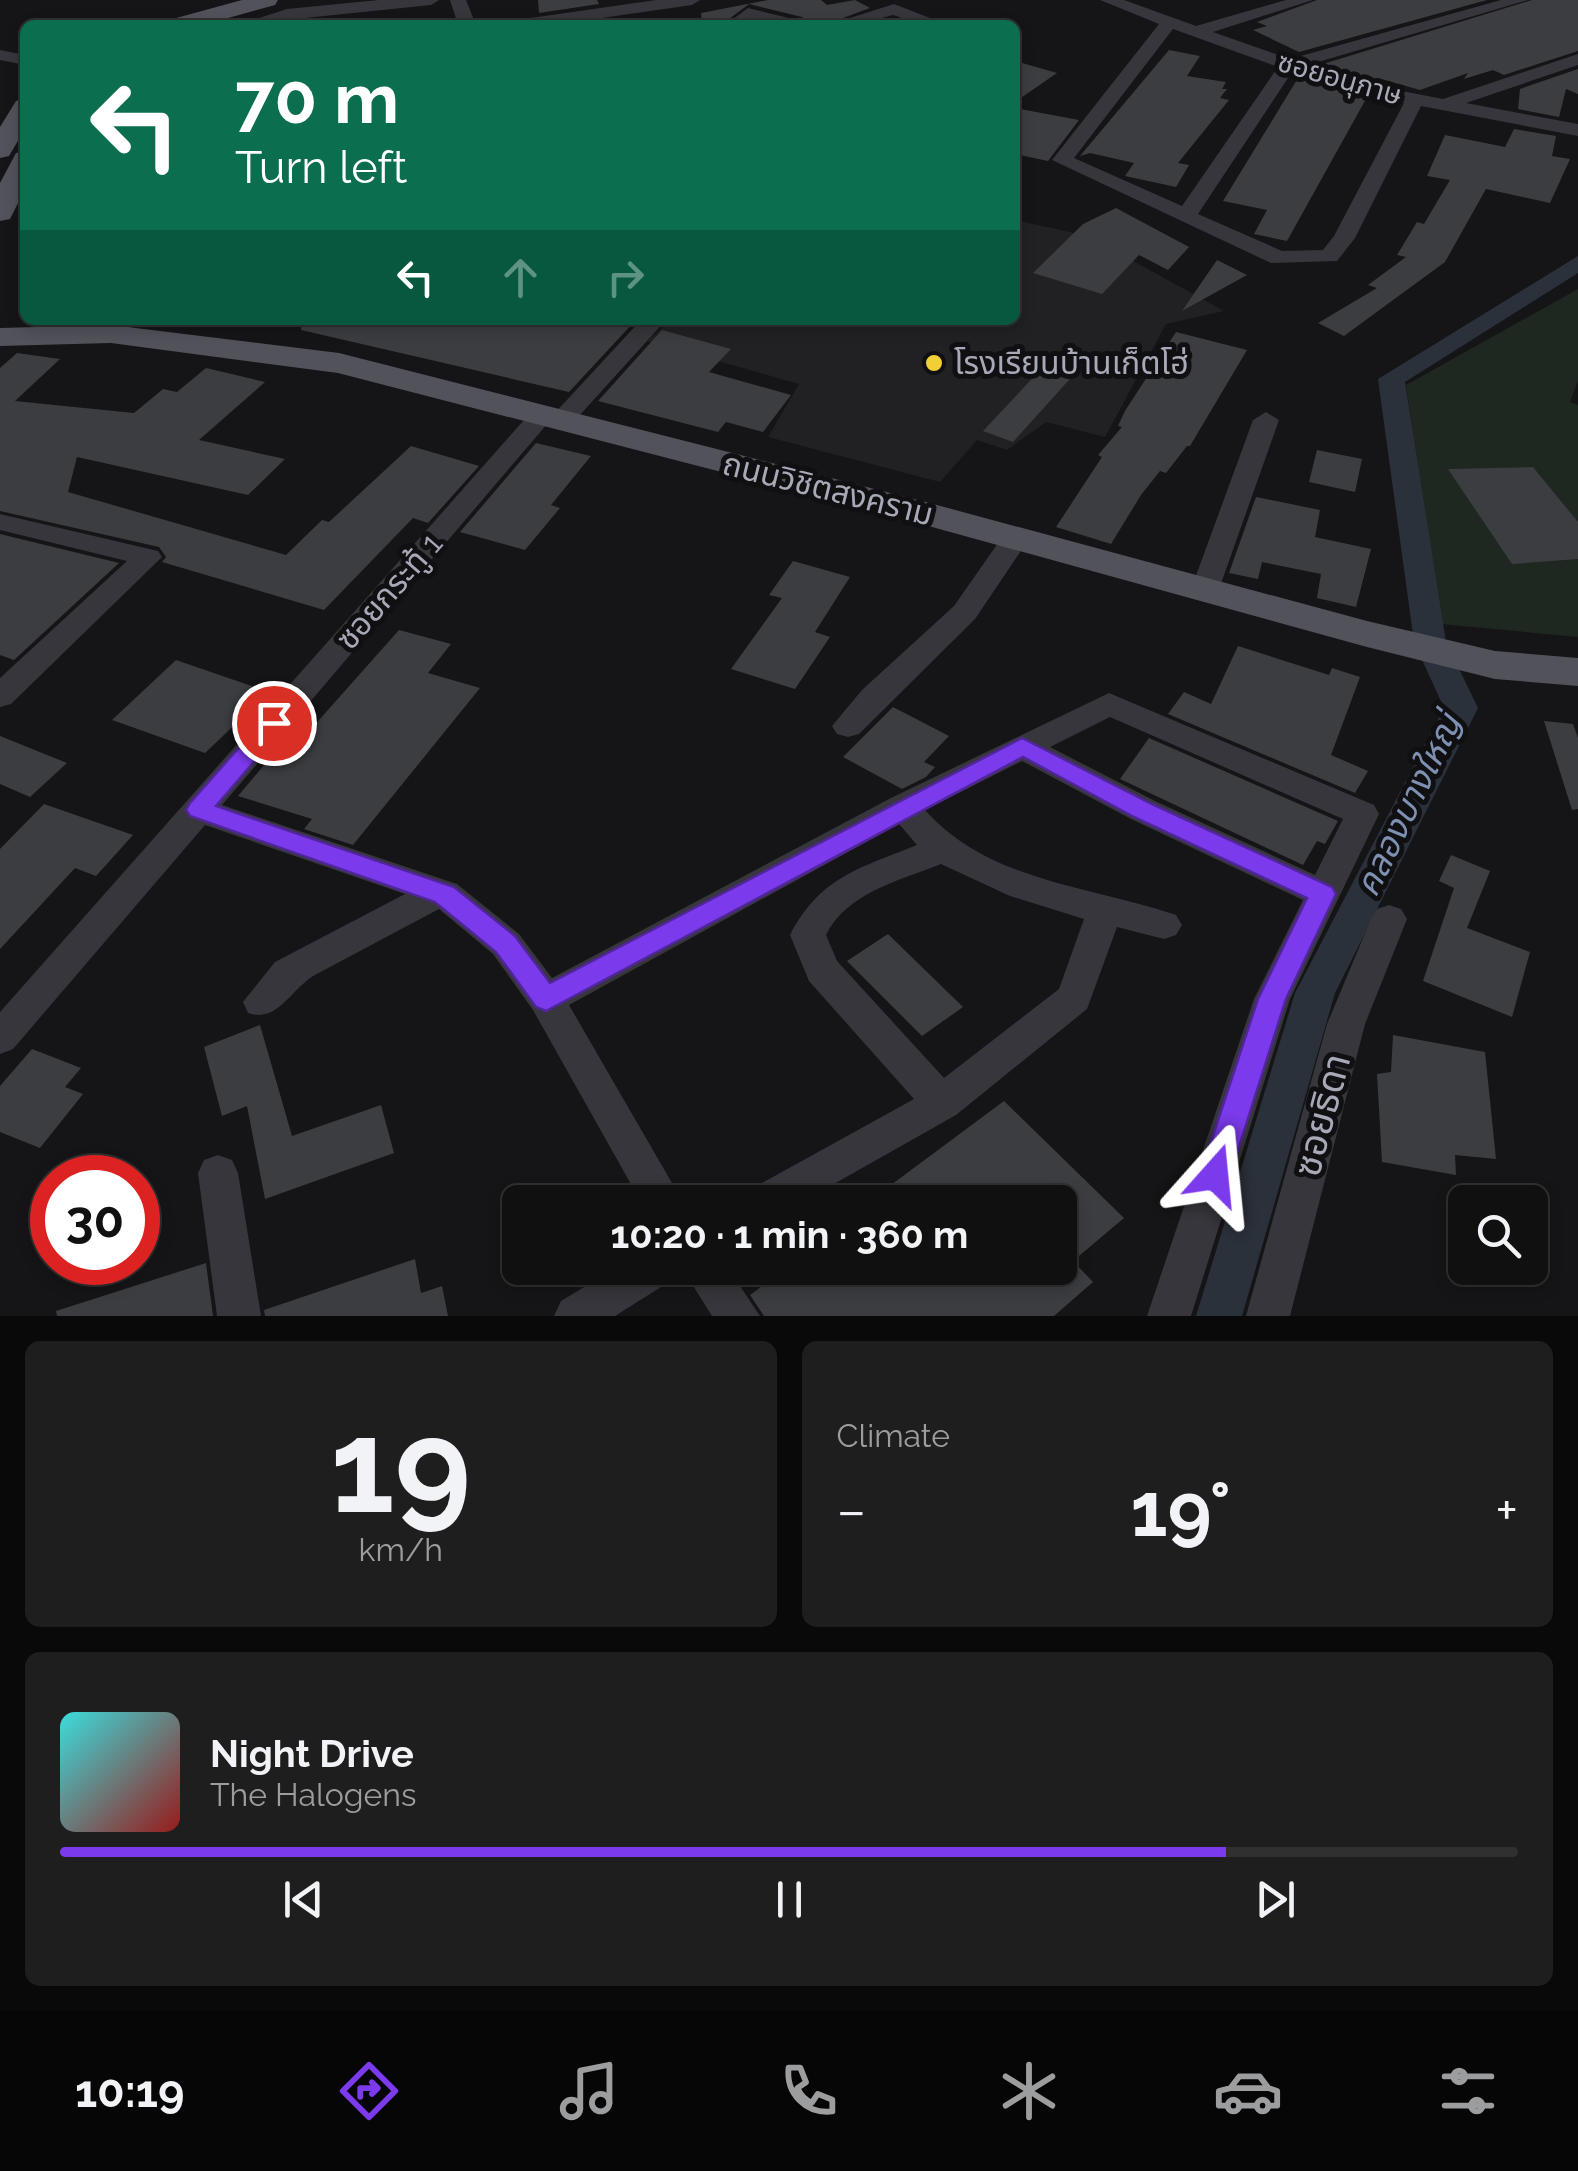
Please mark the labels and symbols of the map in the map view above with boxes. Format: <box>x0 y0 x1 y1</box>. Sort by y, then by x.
street label: ซอยอนุภาษ <box>1274 45 1406 112</box>
place label: โรงเรียนบ้านเก็ตโฮ่ <box>954 344 1188 381</box>
marker: โรงเรียนบ้านเก็ตโฮ่ <box>923 352 945 374</box>
street label: ถนนวิชิตสงคราม <box>719 444 937 533</box>
street label: ซอยกระทู้ 1 <box>328 525 451 658</box>
pin <box>232 681 317 766</box>
water label: คลองบางใหญ่ <box>1346 703 1471 902</box>
street label: ซอยธิดา <box>1284 1049 1359 1181</box>
position arrow <box>1163 1123 1267 1227</box>
speed limit sign: 30 <box>30 1155 160 1285</box>

